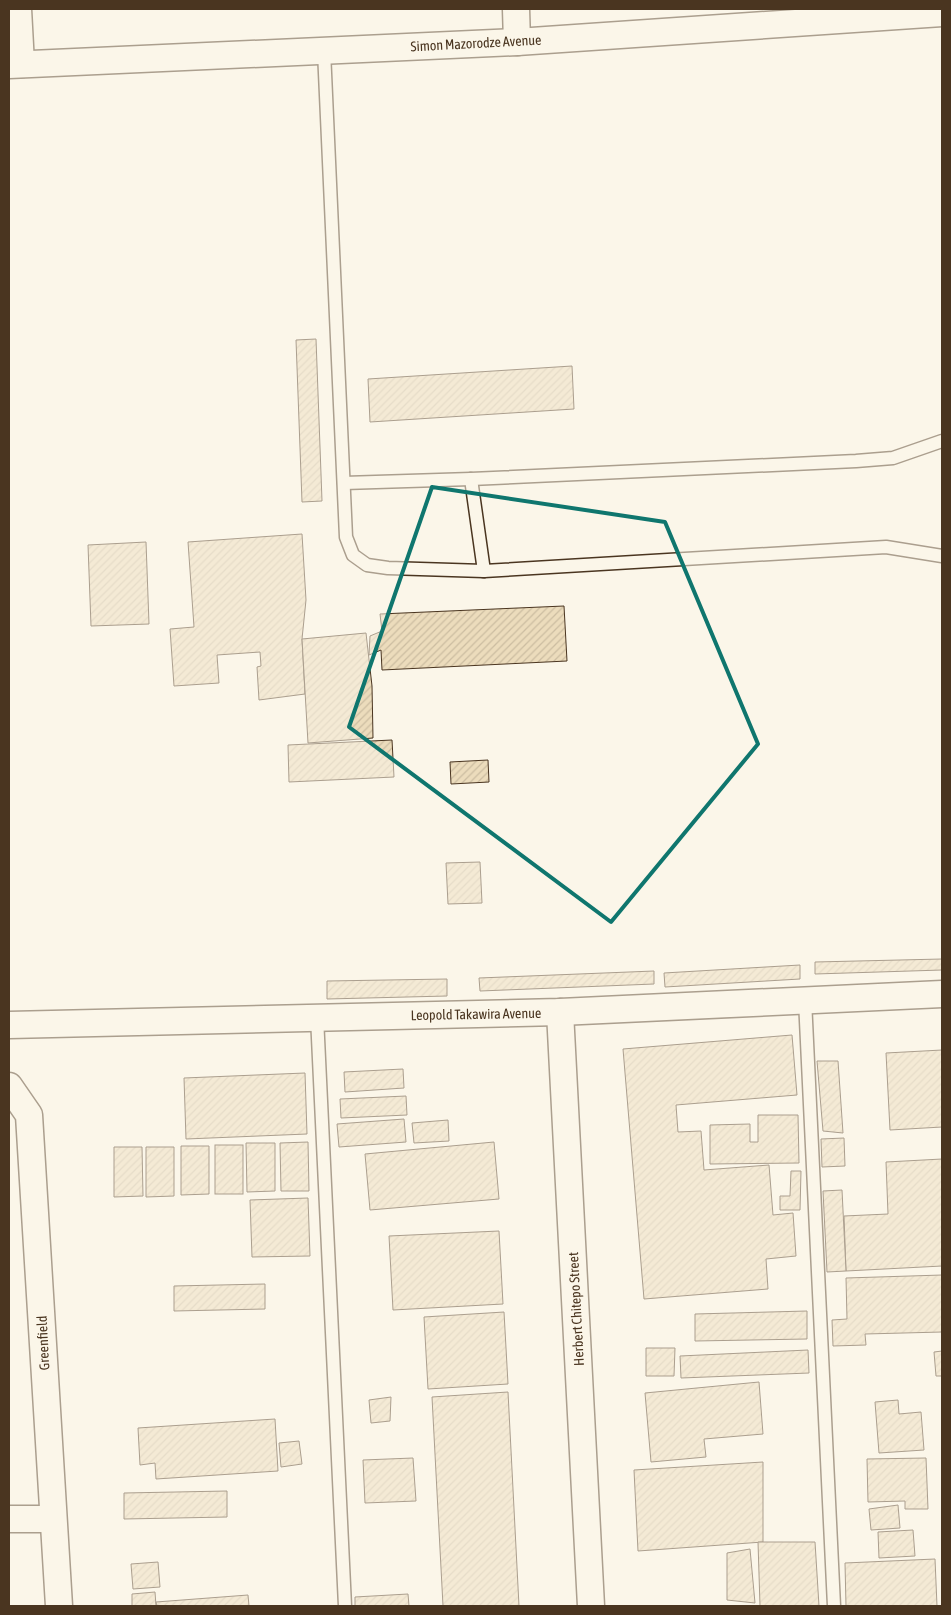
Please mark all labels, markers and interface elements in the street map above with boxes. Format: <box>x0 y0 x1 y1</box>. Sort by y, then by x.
street label: Simon Mazorodze Avenue <box>410 32 542 54</box>
street label: Leopold Takawira Avenue <box>411 1005 541 1023</box>
street label: Herbert Chitepo Street <box>565 1252 587 1366</box>
street label: Greenfield <box>34 1315 52 1371</box>

